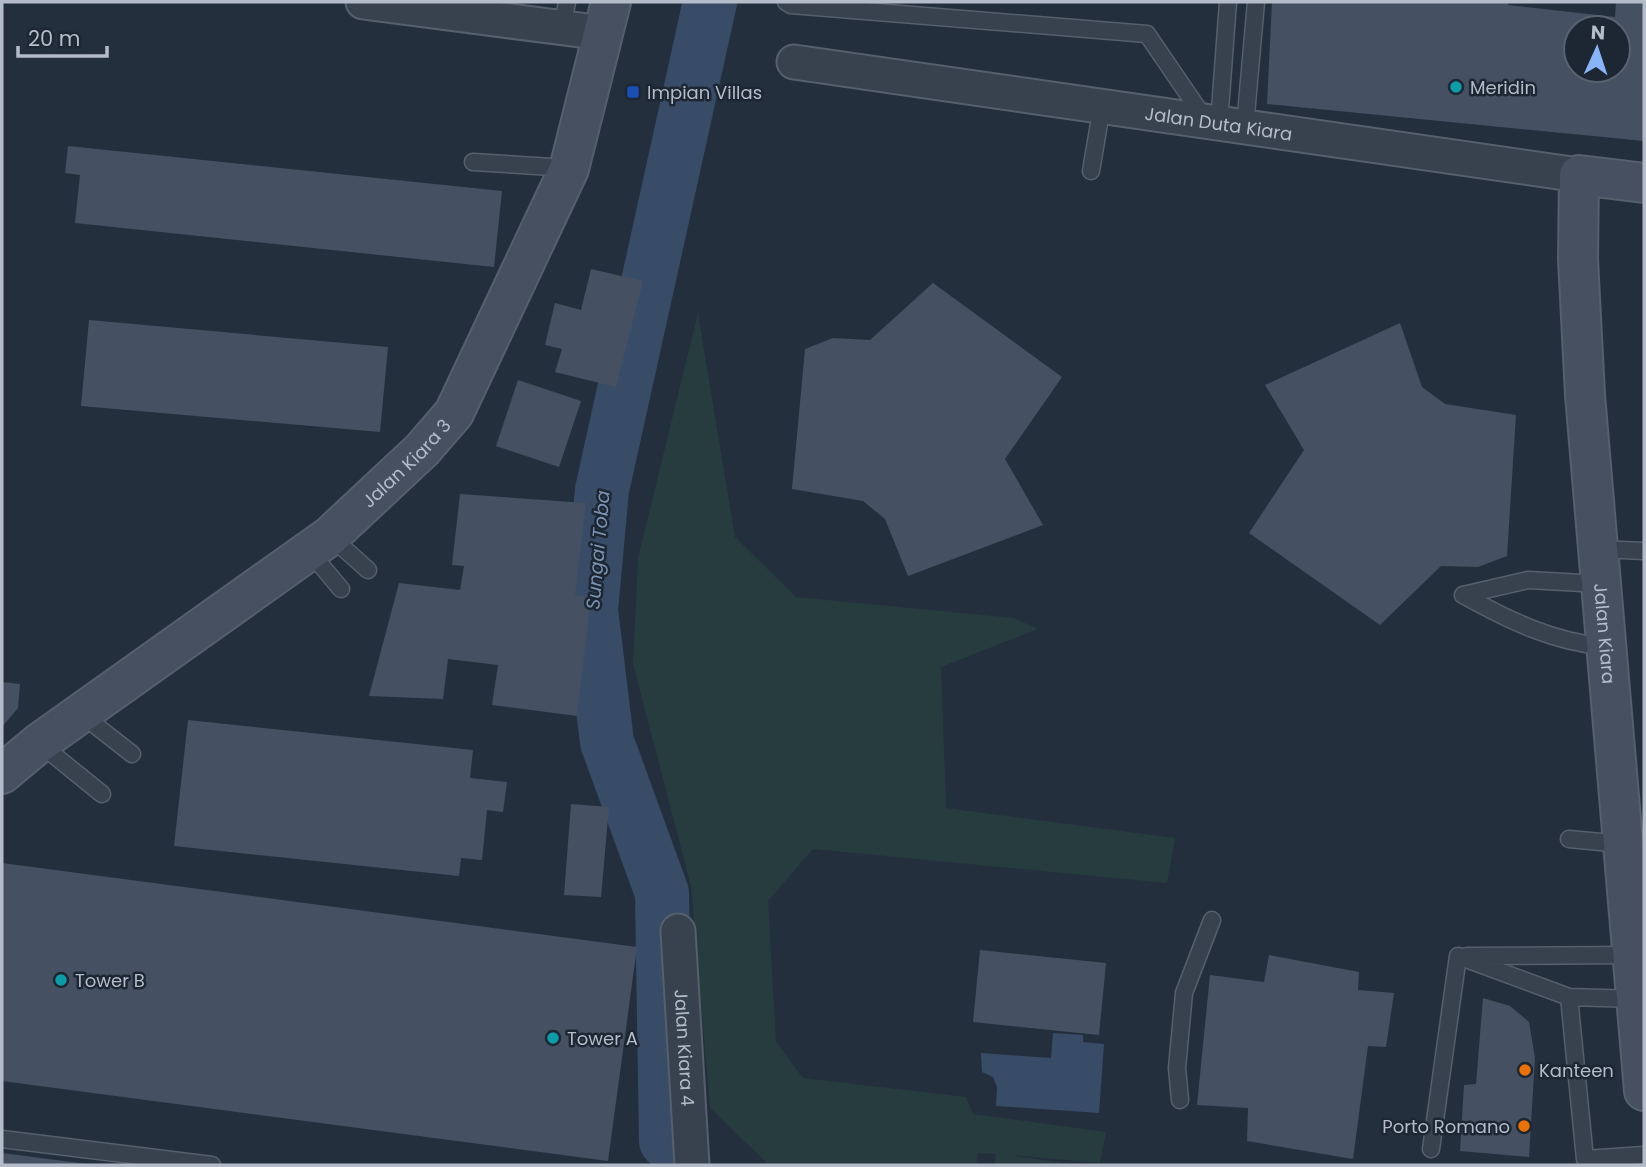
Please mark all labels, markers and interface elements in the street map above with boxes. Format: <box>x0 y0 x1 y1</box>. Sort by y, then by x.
scale bar <box>18 14 107 58</box>
north arrow <box>1562 14 1632 84</box>
text: N <box>1590 19 1606 46</box>
text: 20 m <box>28 24 81 53</box>
place label: Meridin <box>1470 75 1536 100</box>
marker: Meridin <box>1448 79 1464 95</box>
place label: Impian Villas <box>647 80 762 105</box>
marker: Impian Villas <box>625 84 641 100</box>
street label: Jalan Duta Kiara <box>1143 100 1294 146</box>
street label: Jalan Kiara 3 <box>356 413 456 513</box>
water label: Sungai Toba <box>579 489 617 611</box>
street label: Jalan Kiara <box>1588 582 1622 685</box>
place label: Tower B <box>75 968 145 993</box>
marker: Tower B <box>53 972 69 988</box>
street label: Jalan Kiara 4 <box>669 989 701 1107</box>
place label: Tower A <box>567 1026 638 1051</box>
marker: Tower A <box>545 1030 561 1046</box>
place label: Kanteen <box>1539 1058 1614 1083</box>
marker: Kanteen <box>1517 1062 1533 1078</box>
place label: Porto Romano <box>1382 1114 1510 1139</box>
marker: Porto Romano <box>1516 1118 1532 1134</box>

